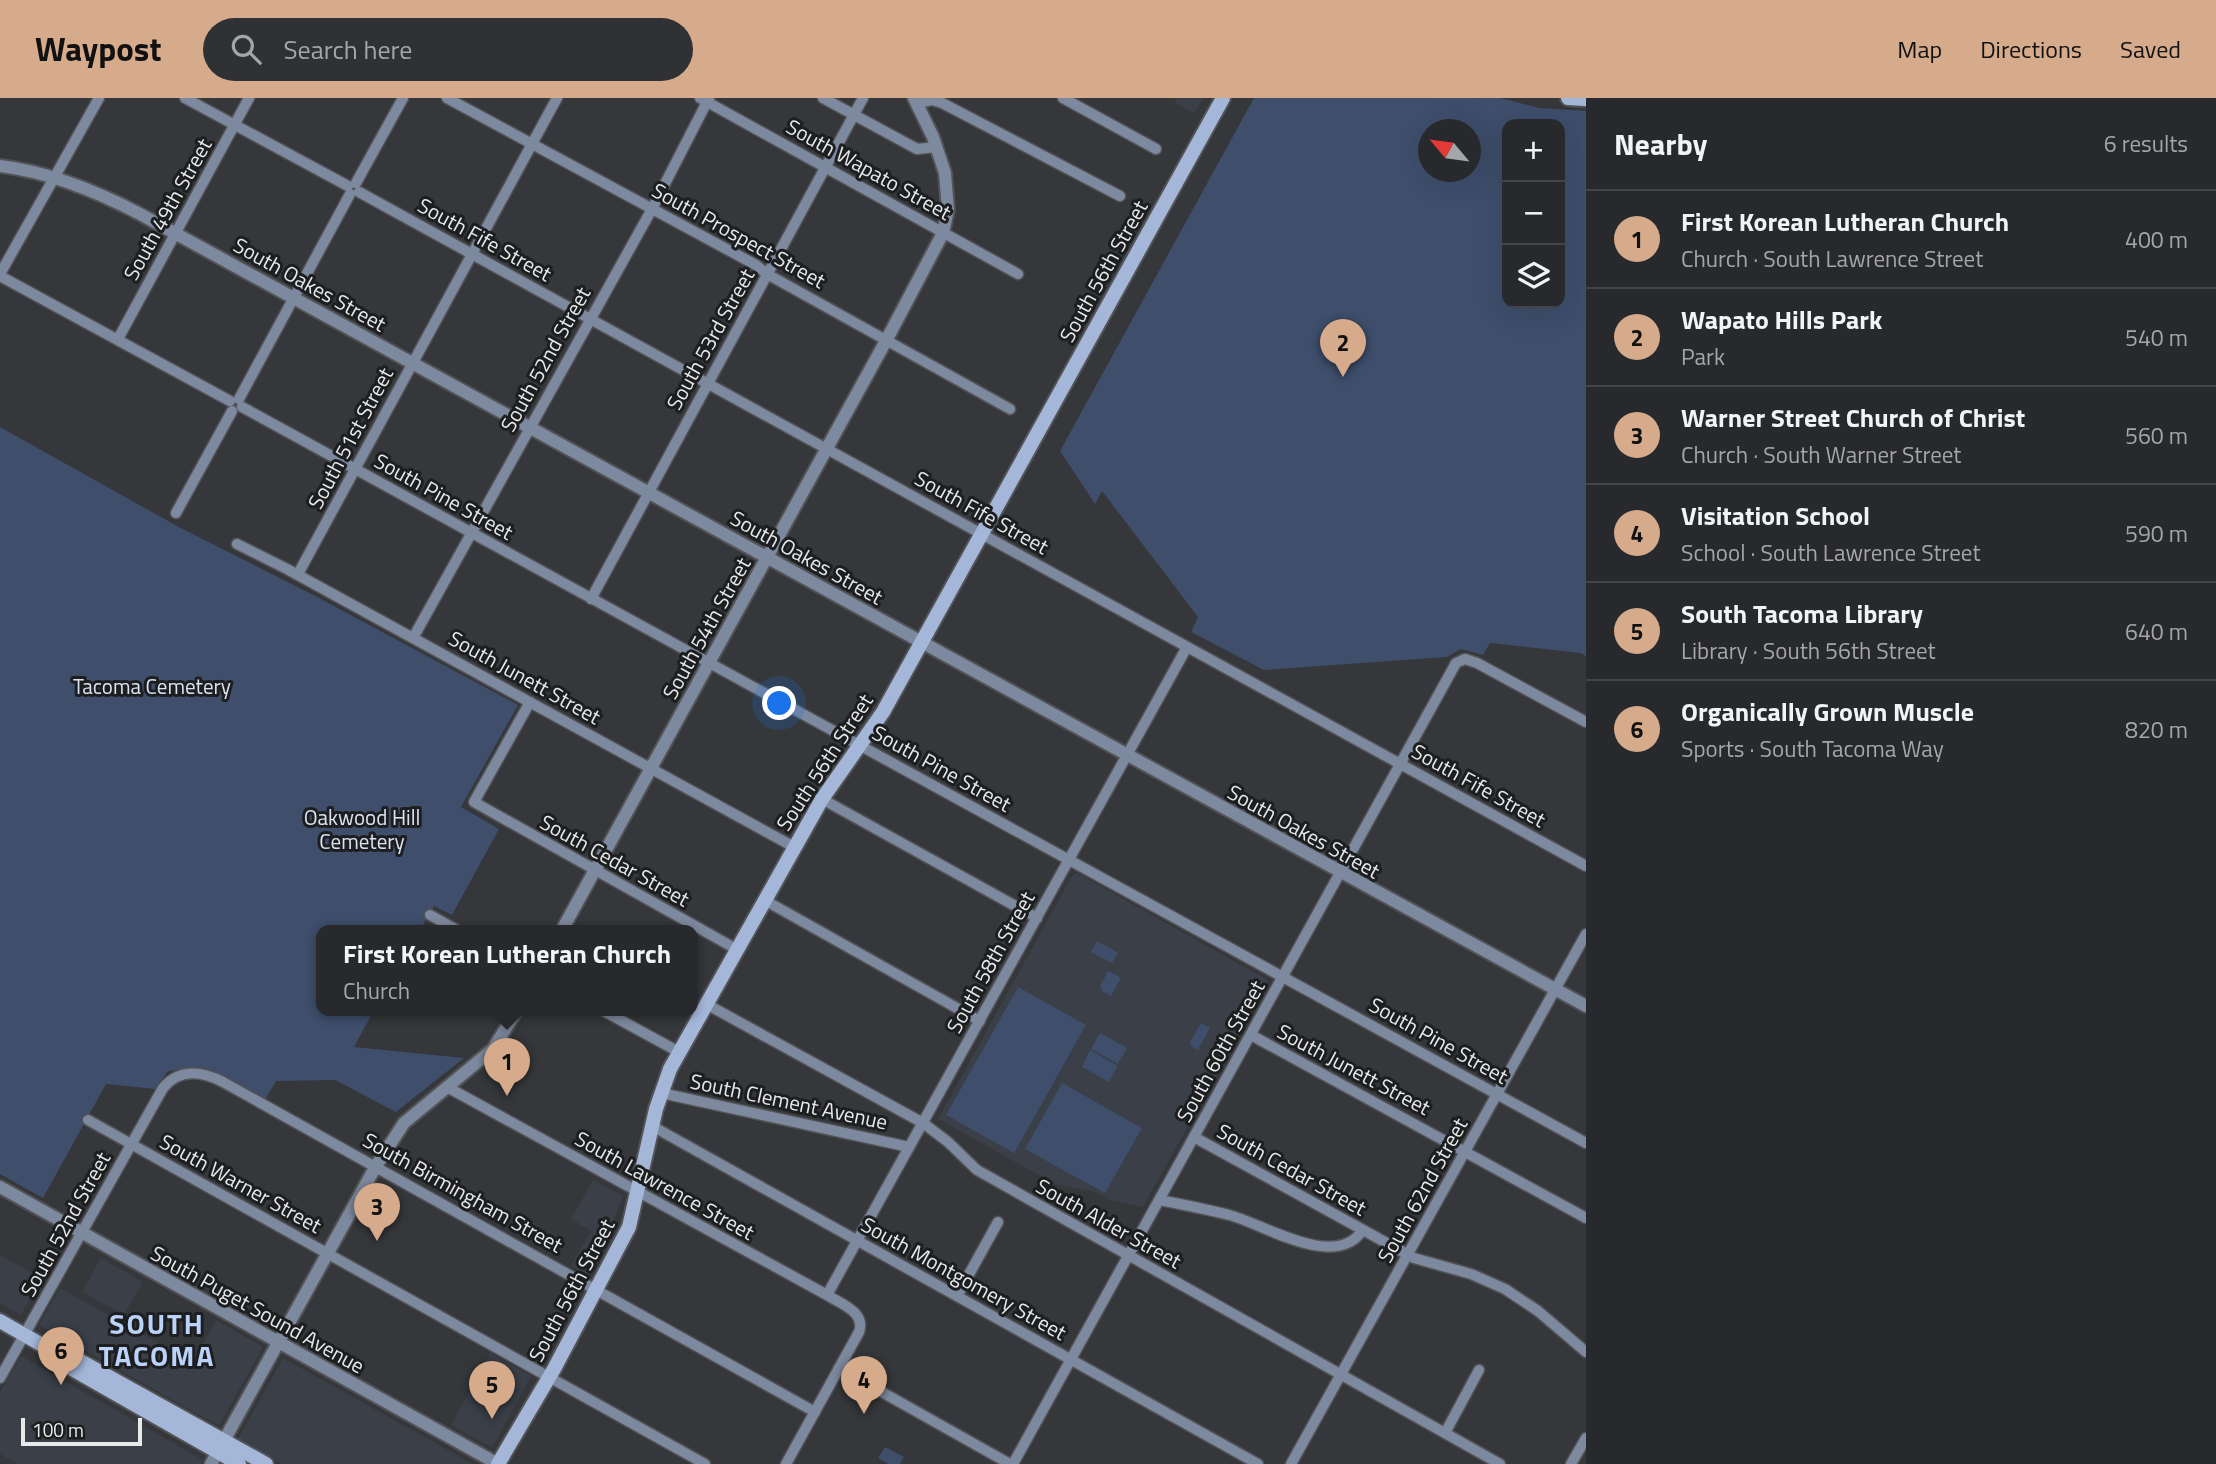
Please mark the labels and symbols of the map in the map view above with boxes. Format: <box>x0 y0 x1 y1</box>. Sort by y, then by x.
street label: South Wapato Street <box>781 110 958 228</box>
north arrow <box>1418 119 1481 182</box>
street label: South 49th Street <box>115 132 220 286</box>
street label: South Prospect Street <box>646 174 832 296</box>
street label: South Fife Street <box>412 189 558 289</box>
street label: South 56th Street <box>1051 194 1156 348</box>
street label: South Oakes Street <box>228 229 393 340</box>
street label: South 53rd Street <box>658 262 762 416</box>
street label: South 52nd Street <box>492 280 598 437</box>
pin: 2 <box>1320 319 1366 377</box>
street label: South 51st Street <box>299 361 401 515</box>
street label: South Pine Street <box>369 445 520 548</box>
street label: South Fife Street <box>909 462 1055 562</box>
street label: South Oakes Street <box>725 502 890 613</box>
street label: South 54th Street <box>654 551 759 705</box>
street label: South Junett Street <box>443 622 607 732</box>
park label: Tacoma Cemetery <box>73 670 231 702</box>
your location <box>762 686 796 720</box>
street label: South 56th Street <box>768 687 881 837</box>
street label: South Pine Street <box>867 717 1018 820</box>
street label: South Fife Street <box>1406 735 1552 835</box>
street label: South Oakes Street <box>1222 776 1387 887</box>
park label: Oakwood Hill Cemetery <box>304 801 420 857</box>
street label: South Cedar Street <box>534 806 696 915</box>
street label: South 58th Street <box>938 885 1043 1039</box>
street label: South 60th Street <box>1168 974 1273 1128</box>
street label: South Pine Street <box>1364 989 1515 1092</box>
street label: South Junett Street <box>1272 1015 1437 1123</box>
pin: 1 <box>484 1038 530 1096</box>
street label: South Clement Avenue <box>687 1064 891 1138</box>
street label: South 62nd Street <box>1369 1111 1475 1268</box>
street label: South Cedar Street <box>1211 1115 1373 1224</box>
street label: South Lawrence Street <box>569 1122 761 1248</box>
street label: South Birmingham Street <box>357 1124 569 1261</box>
street label: South Warner Street <box>154 1125 328 1241</box>
street label: South 52nd Street <box>12 1145 118 1302</box>
street label: South Alder Street <box>1030 1170 1188 1277</box>
pin: 3 <box>354 1183 400 1241</box>
street label: South Montgomery Street <box>856 1208 1073 1348</box>
street label: South 56th Street <box>520 1212 622 1367</box>
street label: South Puget Sound Avenue <box>145 1237 371 1381</box>
district label: SOUTH TACOMA <box>99 1302 215 1377</box>
pin: 6 <box>38 1327 84 1385</box>
pin: 4 <box>841 1356 887 1414</box>
pin: 5 <box>469 1361 515 1419</box>
scale bar <box>21 1415 142 1447</box>

